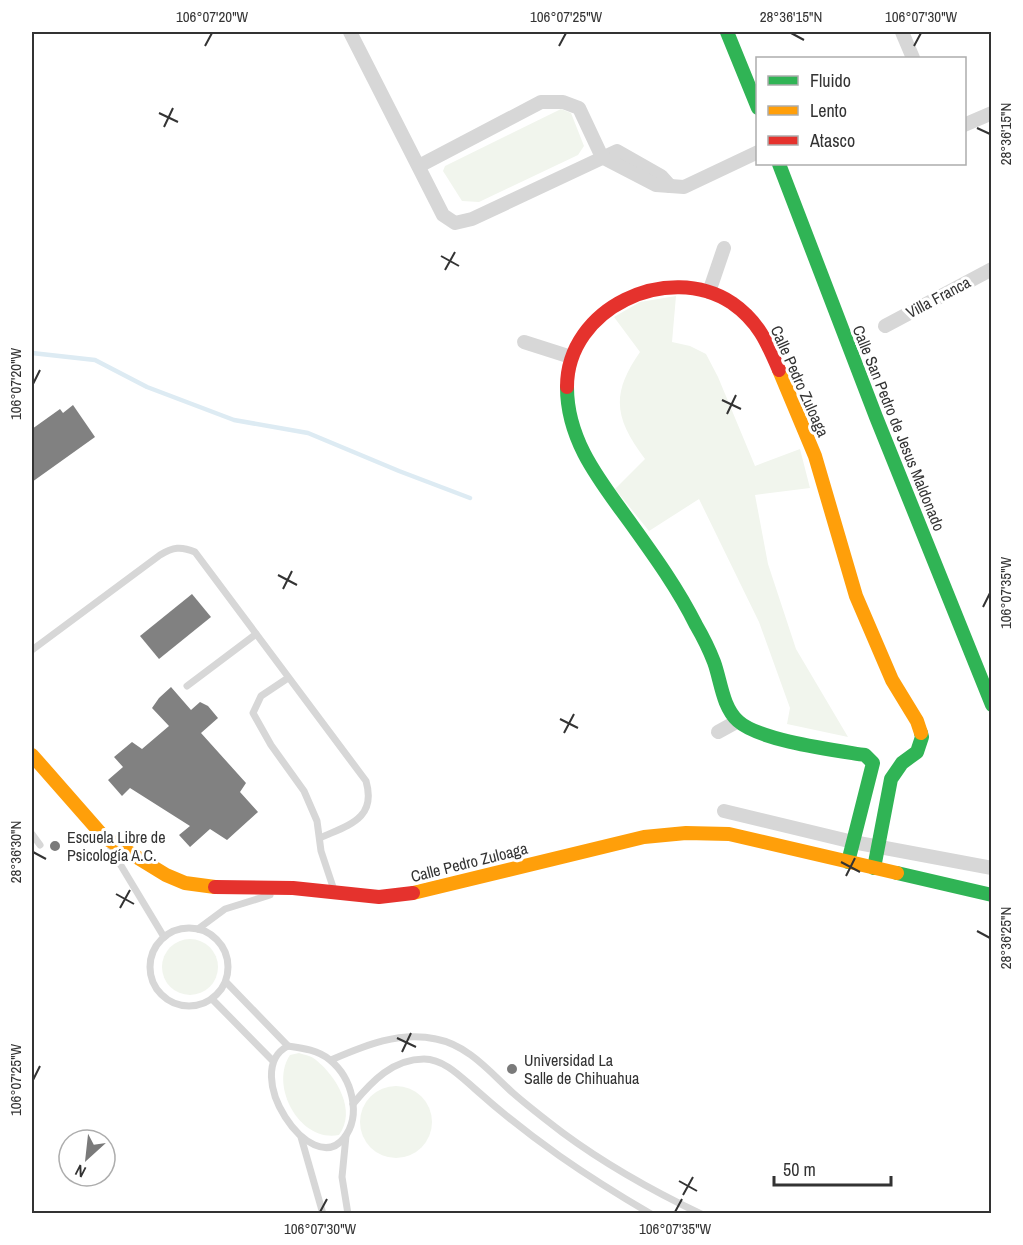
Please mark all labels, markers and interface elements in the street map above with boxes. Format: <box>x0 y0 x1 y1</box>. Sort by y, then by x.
text: 106°07'20"W <box>176 6 248 27</box>
text: 106°07'25"W <box>530 6 602 27</box>
text: 28°36'15"N <box>760 6 822 27</box>
text: 106°07'30"W <box>885 6 957 27</box>
legend <box>756 57 966 165</box>
text: Fluido <box>810 68 851 93</box>
text: Lento <box>810 98 847 123</box>
text: 28°36'15"N <box>995 103 1016 165</box>
text: Atasco <box>809 128 855 153</box>
street label: Villa Franca <box>902 271 975 323</box>
street label: Calle Pedro Zuloaga <box>766 322 835 441</box>
street label: Calle San Pedro de Jesus Maldonado <box>848 322 950 534</box>
text: 106°07'20"W <box>5 348 26 420</box>
text: 106°07'35"W <box>995 557 1016 629</box>
text: 28°36'30"N <box>5 821 26 883</box>
place label: Escuela Libre de Psicología A.C. <box>67 826 165 866</box>
street label: Calle Pedro Zuloaga <box>408 837 530 887</box>
marker: Escuela Libre de Psicología A.C. <box>48 839 62 853</box>
text: 28°36'25"N <box>995 907 1016 969</box>
text: 106°07'25"W <box>5 1044 26 1116</box>
place label: Universidad La Salle de Chihuahua <box>524 1049 640 1089</box>
marker: Universidad La Salle de Chihuahua <box>505 1062 519 1076</box>
north arrow <box>57 1128 117 1188</box>
scale bar <box>774 1149 891 1187</box>
text: 50 m <box>783 1157 816 1182</box>
text: N <box>71 1159 89 1183</box>
text: 106°07'30"W <box>284 1218 356 1239</box>
text: 106°07'35"W <box>639 1218 711 1239</box>

